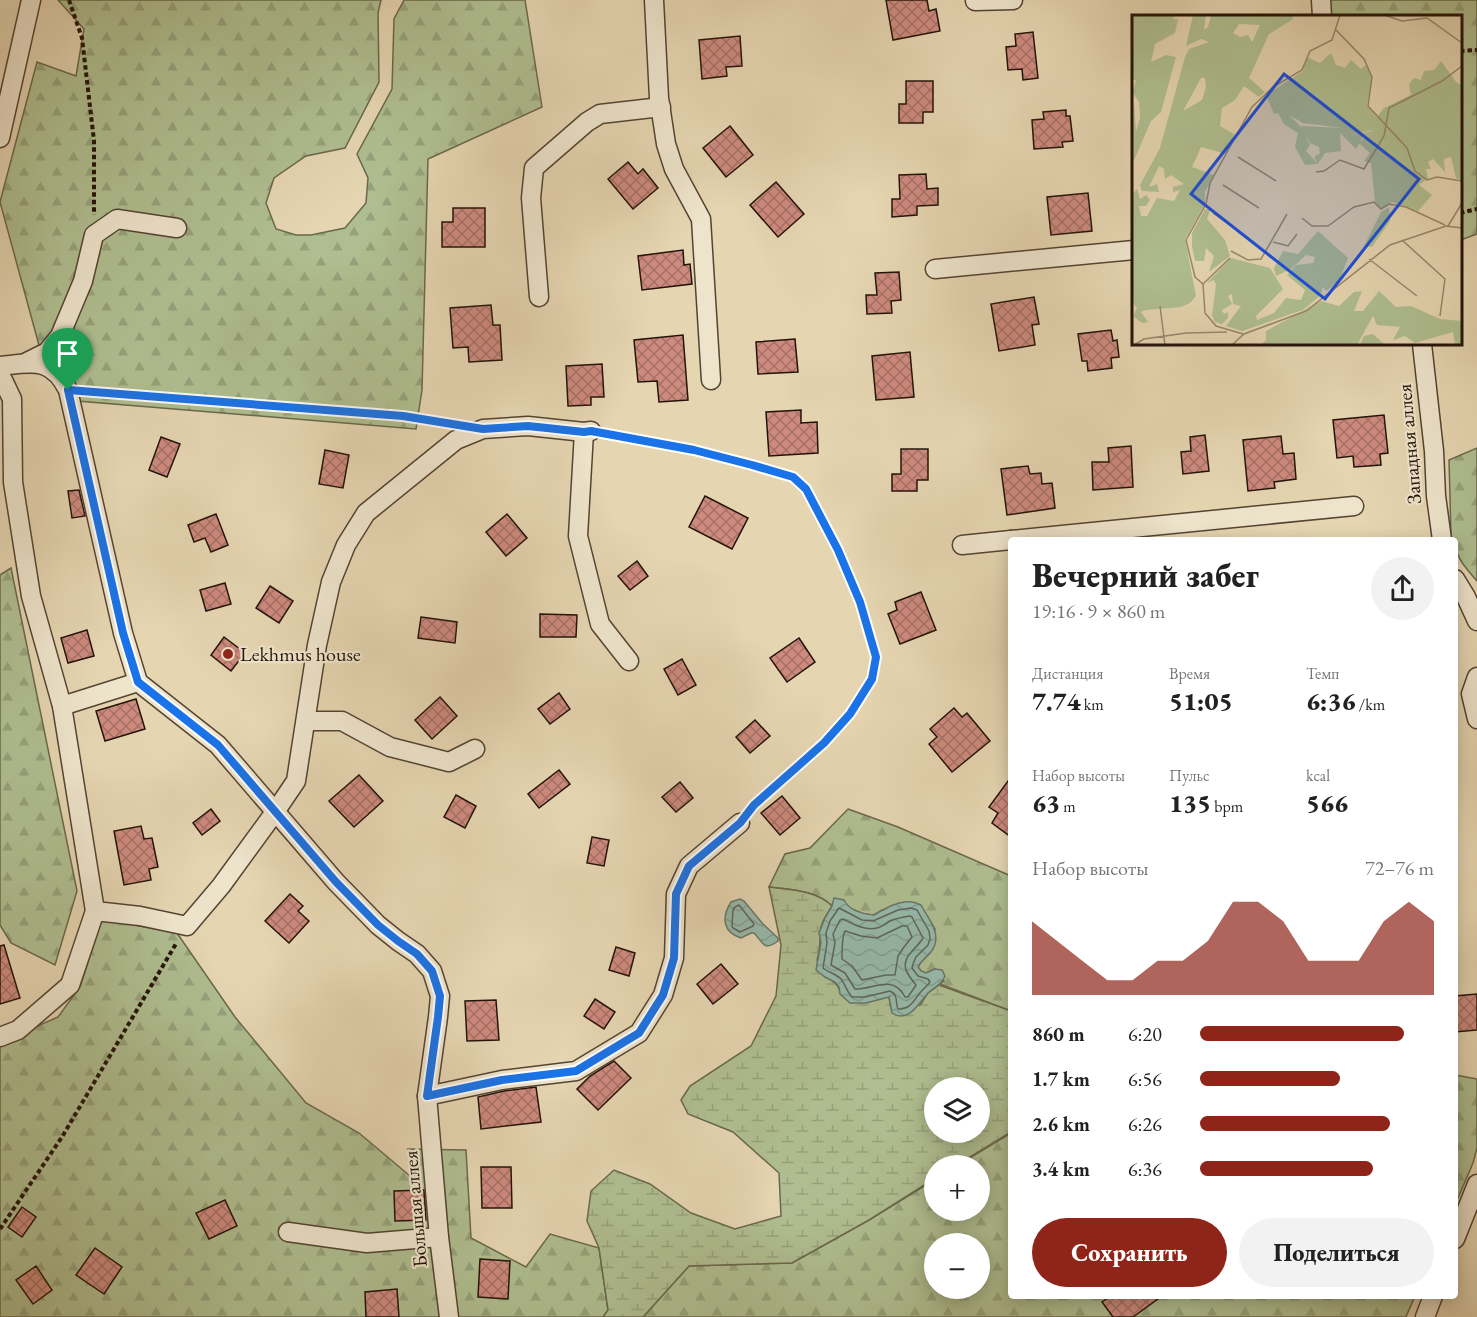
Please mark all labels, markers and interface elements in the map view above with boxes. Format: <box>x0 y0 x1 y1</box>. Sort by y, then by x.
inset map <box>1132 15 1462 345</box>
pin <box>42 328 93 390</box>
icon: arrive <box>51 337 84 370</box>
street label: Западная аллея <box>1391 383 1427 505</box>
text: Вечерний забег <box>1032 554 1259 597</box>
button: share <box>1371 557 1434 620</box>
text: 19:16 · 9 × 860 m <box>1032 598 1165 624</box>
place label: Lekhmus house <box>240 641 361 667</box>
marker: Lekhmus house <box>221 647 235 661</box>
text: Дистанция <box>1032 663 1103 684</box>
text: Время <box>1169 663 1210 684</box>
text: Темп <box>1306 663 1339 684</box>
text: 7.74 <box>1032 684 1081 718</box>
text: 51:05 <box>1169 684 1233 718</box>
text: 6:36 <box>1306 684 1356 718</box>
text: km <box>1081 694 1104 715</box>
text: /km <box>1356 694 1385 715</box>
text: Набор высоты <box>1032 765 1125 786</box>
text: Пульс <box>1169 765 1210 786</box>
text: kcal <box>1306 765 1330 786</box>
text: 63 <box>1032 786 1060 820</box>
text: 135 <box>1169 786 1211 820</box>
text: 566 <box>1306 786 1348 820</box>
text: m <box>1060 796 1076 817</box>
text: bpm <box>1211 796 1243 817</box>
text: Набор высоты <box>1032 855 1148 881</box>
text: 72–76 m <box>1365 855 1434 881</box>
text: 860 m <box>1032 1021 1085 1047</box>
text: 6:20 <box>1128 1021 1162 1047</box>
text: 1.7 km <box>1032 1066 1090 1092</box>
text: 6:56 <box>1128 1066 1162 1092</box>
map controls <box>924 1077 990 1299</box>
button: layers <box>924 1077 990 1143</box>
text: 2.6 km <box>1032 1111 1090 1137</box>
text: 6:26 <box>1128 1111 1162 1137</box>
street label: Большая аллея <box>397 1149 433 1269</box>
button: + <box>924 1155 990 1221</box>
text: 3.4 km <box>1032 1156 1090 1182</box>
text: 6:36 <box>1128 1156 1162 1182</box>
button: Сохранить <box>1032 1218 1227 1287</box>
button: Поделиться <box>1239 1218 1434 1287</box>
button: − <box>924 1233 990 1299</box>

